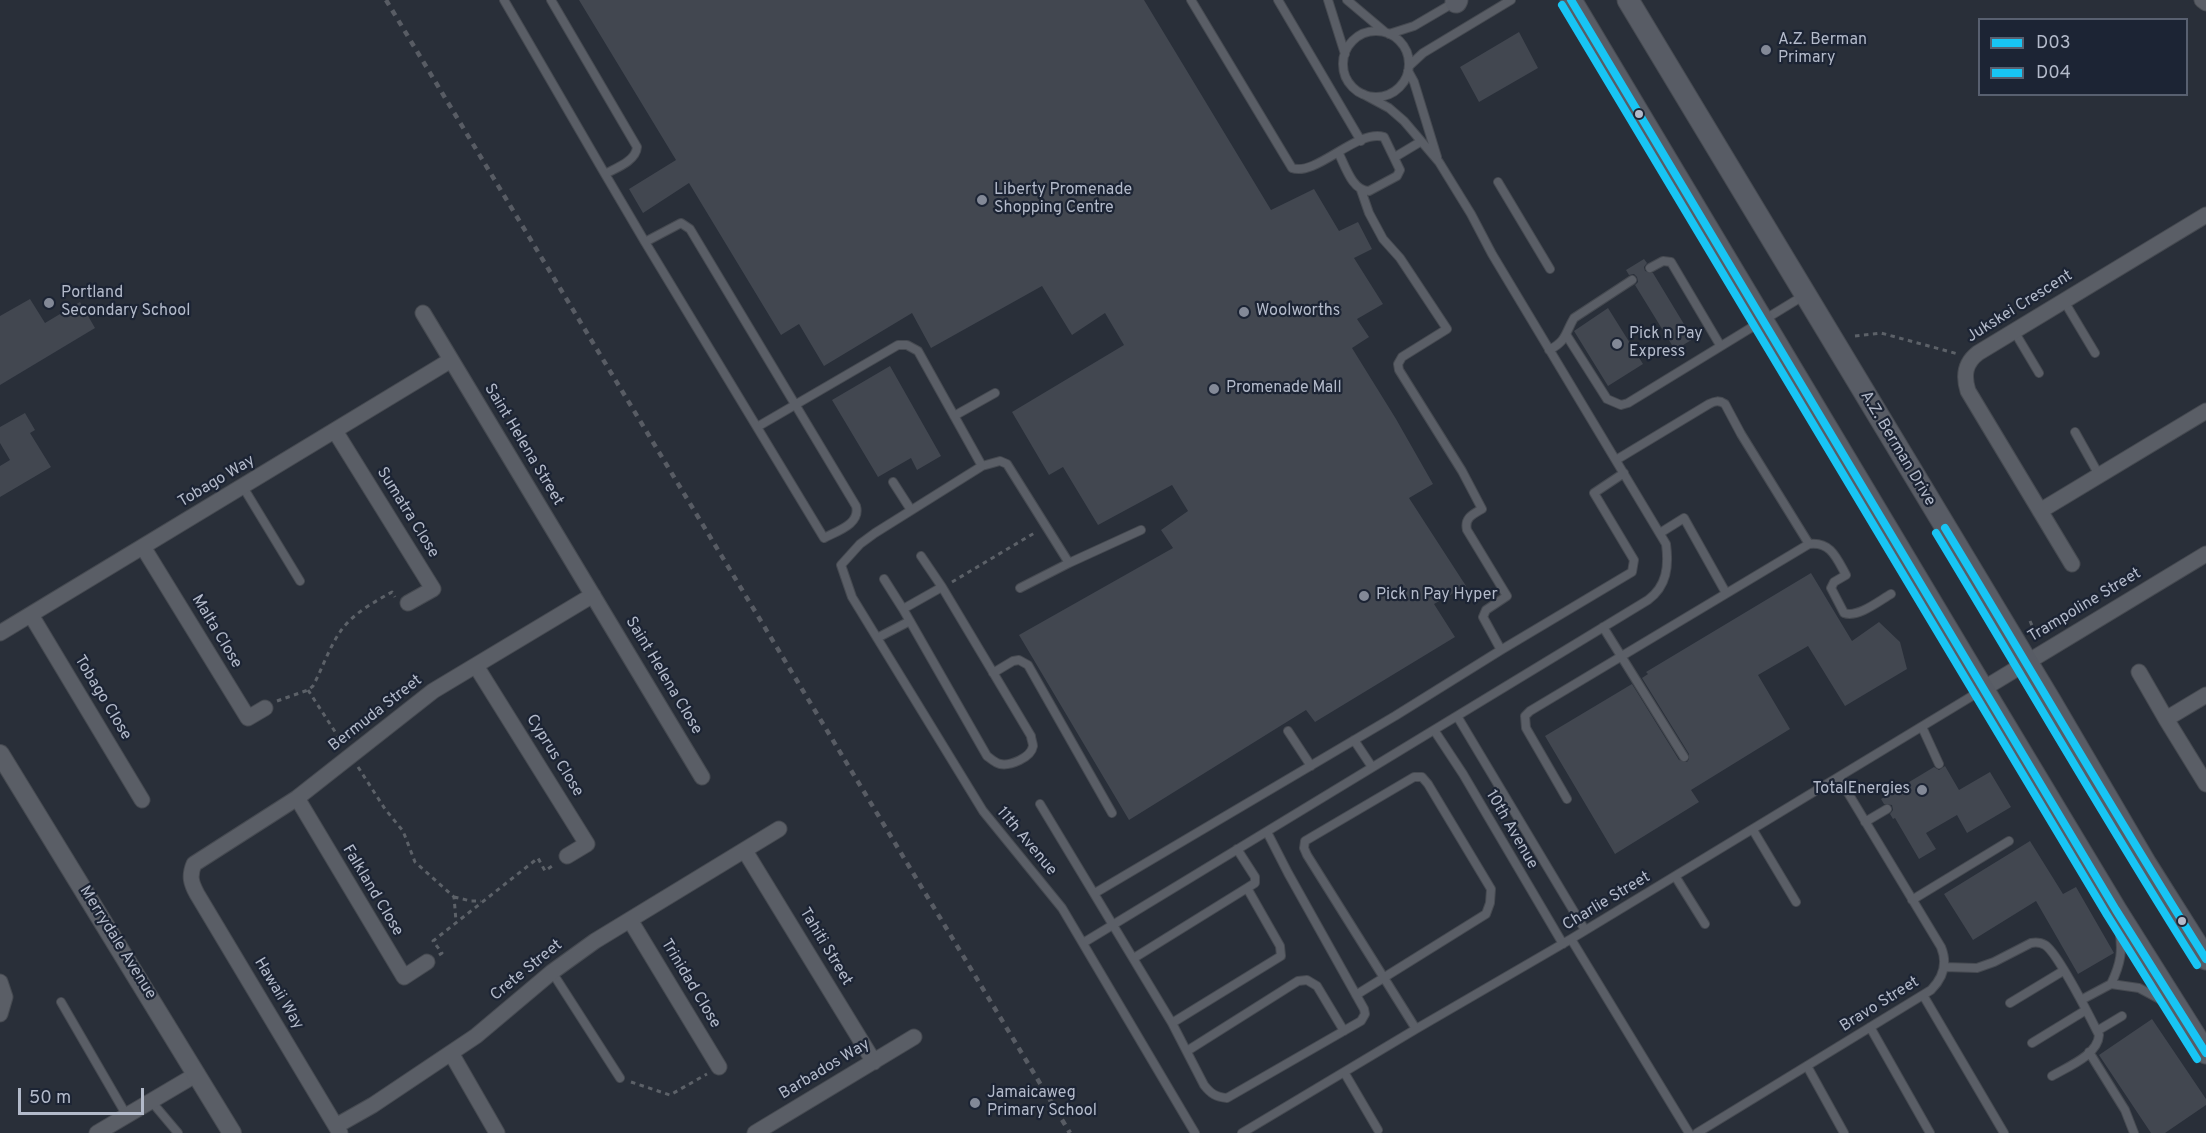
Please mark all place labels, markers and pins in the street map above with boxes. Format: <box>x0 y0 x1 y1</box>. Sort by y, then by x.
place label: A.Z. Berman Primary <box>1778 31 1867 69</box>
marker: A.Z. Berman Primary <box>1759 43 1773 57</box>
unlabelled marker <box>1633 108 1645 120</box>
place label: Liberty Promenade Shopping Centre <box>994 181 1132 219</box>
marker: Liberty Promenade Shopping Centre <box>975 193 989 207</box>
place label: Portland Secondary School <box>61 284 190 322</box>
marker: Portland Secondary School <box>42 296 56 310</box>
place label: Woolworths <box>1256 302 1340 322</box>
marker: Woolworths <box>1237 305 1251 319</box>
place label: Pick n Pay Express <box>1629 325 1703 363</box>
marker: Pick n Pay Express <box>1610 337 1624 351</box>
place label: Promenade Mall <box>1226 379 1342 399</box>
marker: Promenade Mall <box>1207 382 1221 396</box>
place label: Pick n Pay Hyper <box>1376 586 1498 606</box>
marker: Pick n Pay Hyper <box>1357 589 1371 603</box>
place label: TotalEnergies <box>1812 780 1910 800</box>
marker: TotalEnergies <box>1915 783 1929 797</box>
unlabelled marker <box>2176 915 2188 927</box>
place label: Jamaicaweg Primary School <box>987 1084 1097 1122</box>
marker: Jamaicaweg Primary School <box>968 1096 982 1110</box>

